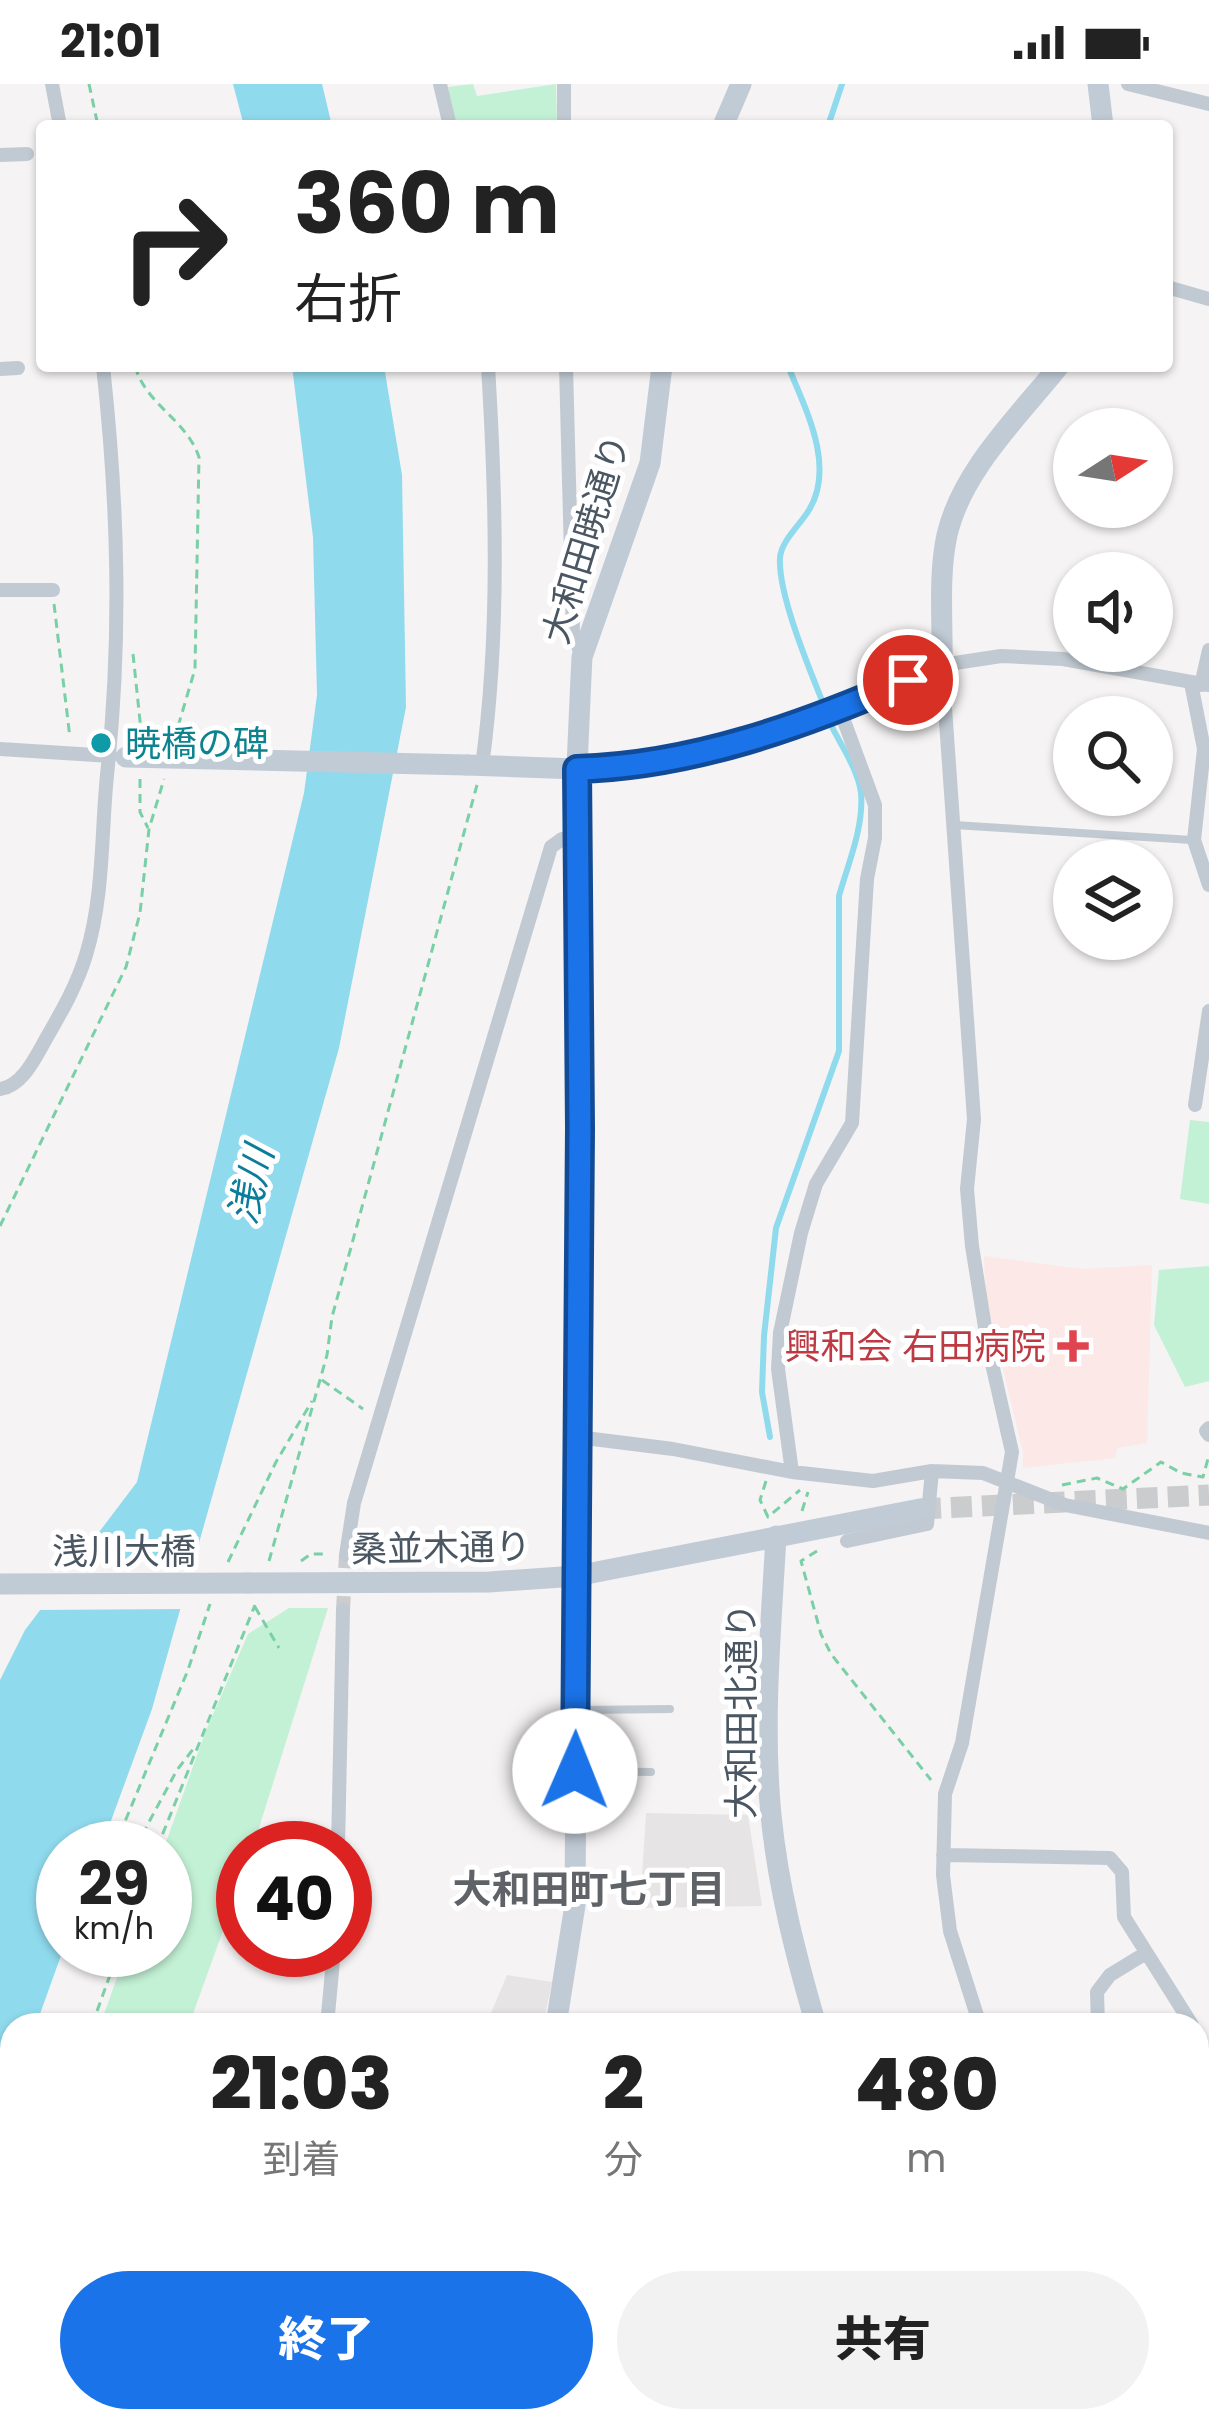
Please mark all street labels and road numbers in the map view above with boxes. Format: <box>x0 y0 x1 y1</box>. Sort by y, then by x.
street label: 大和田暁通り <box>530 428 642 650</box>
street label: 桑並木通り <box>351 1521 531 1575</box>
street label: 浅川大橋 <box>52 1526 196 1577</box>
street label: 大和田北通り <box>716 1603 767 1819</box>

